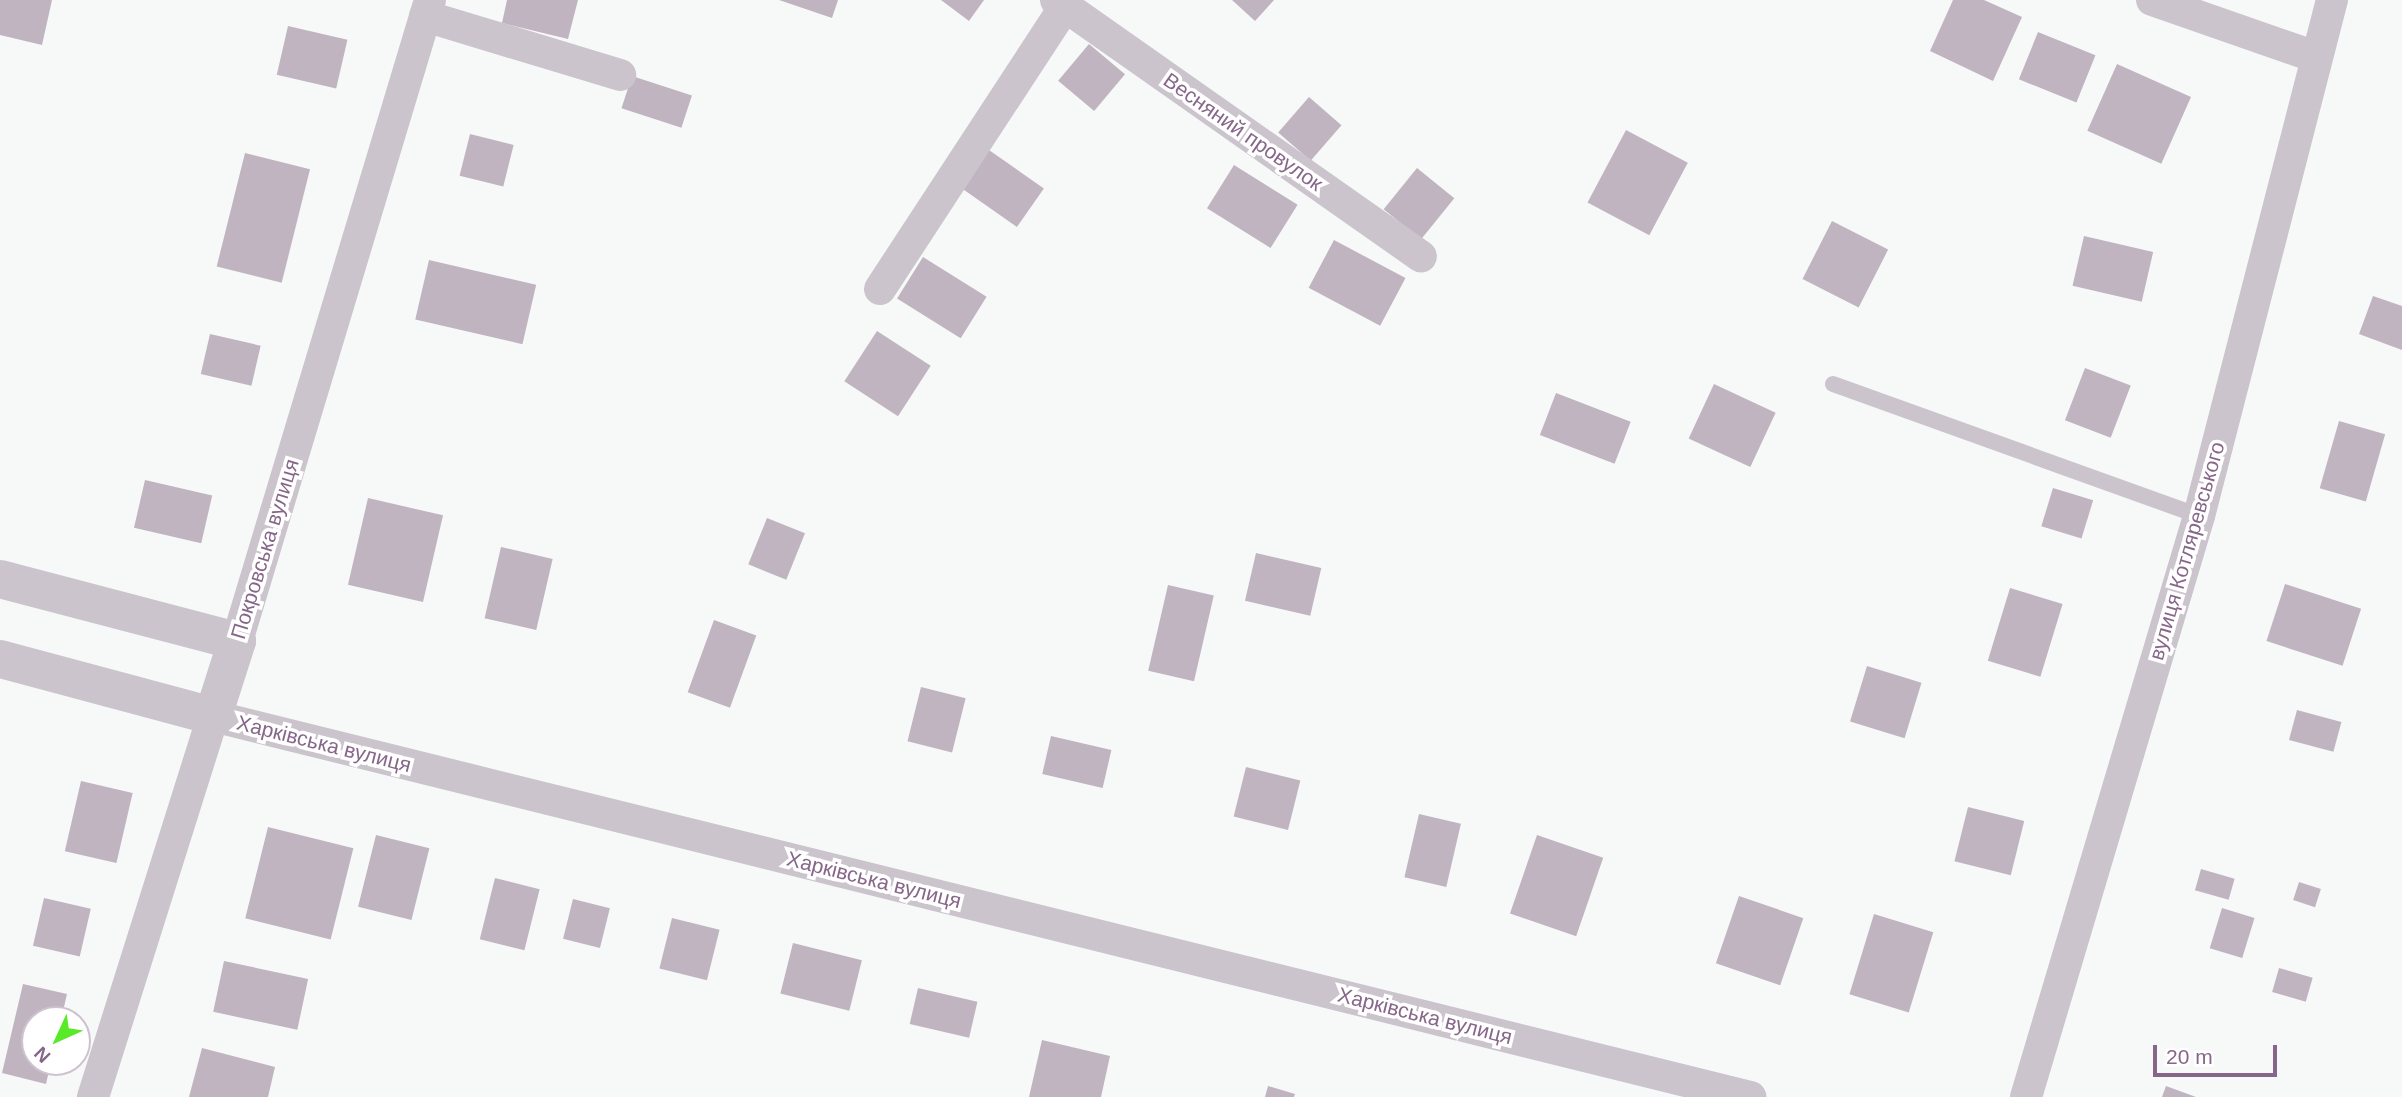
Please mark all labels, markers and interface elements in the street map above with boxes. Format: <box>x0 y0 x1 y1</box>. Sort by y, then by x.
street label: Весняний провулок <box>1158 68 1328 196</box>
street label: вулиця Котляревського <box>2144 439 2230 663</box>
street label: Покровська вулиця <box>226 456 304 642</box>
street label: Харківська вулиця <box>234 710 414 778</box>
street label: Харківська вулиця <box>784 846 964 914</box>
street label: Харківська вулиця <box>1335 982 1515 1050</box>
north arrow <box>21 1006 91 1076</box>
scale bar <box>2157 1030 2281 1074</box>
text: N <box>30 1043 54 1067</box>
text: 20 m <box>2166 1045 2213 1068</box>

